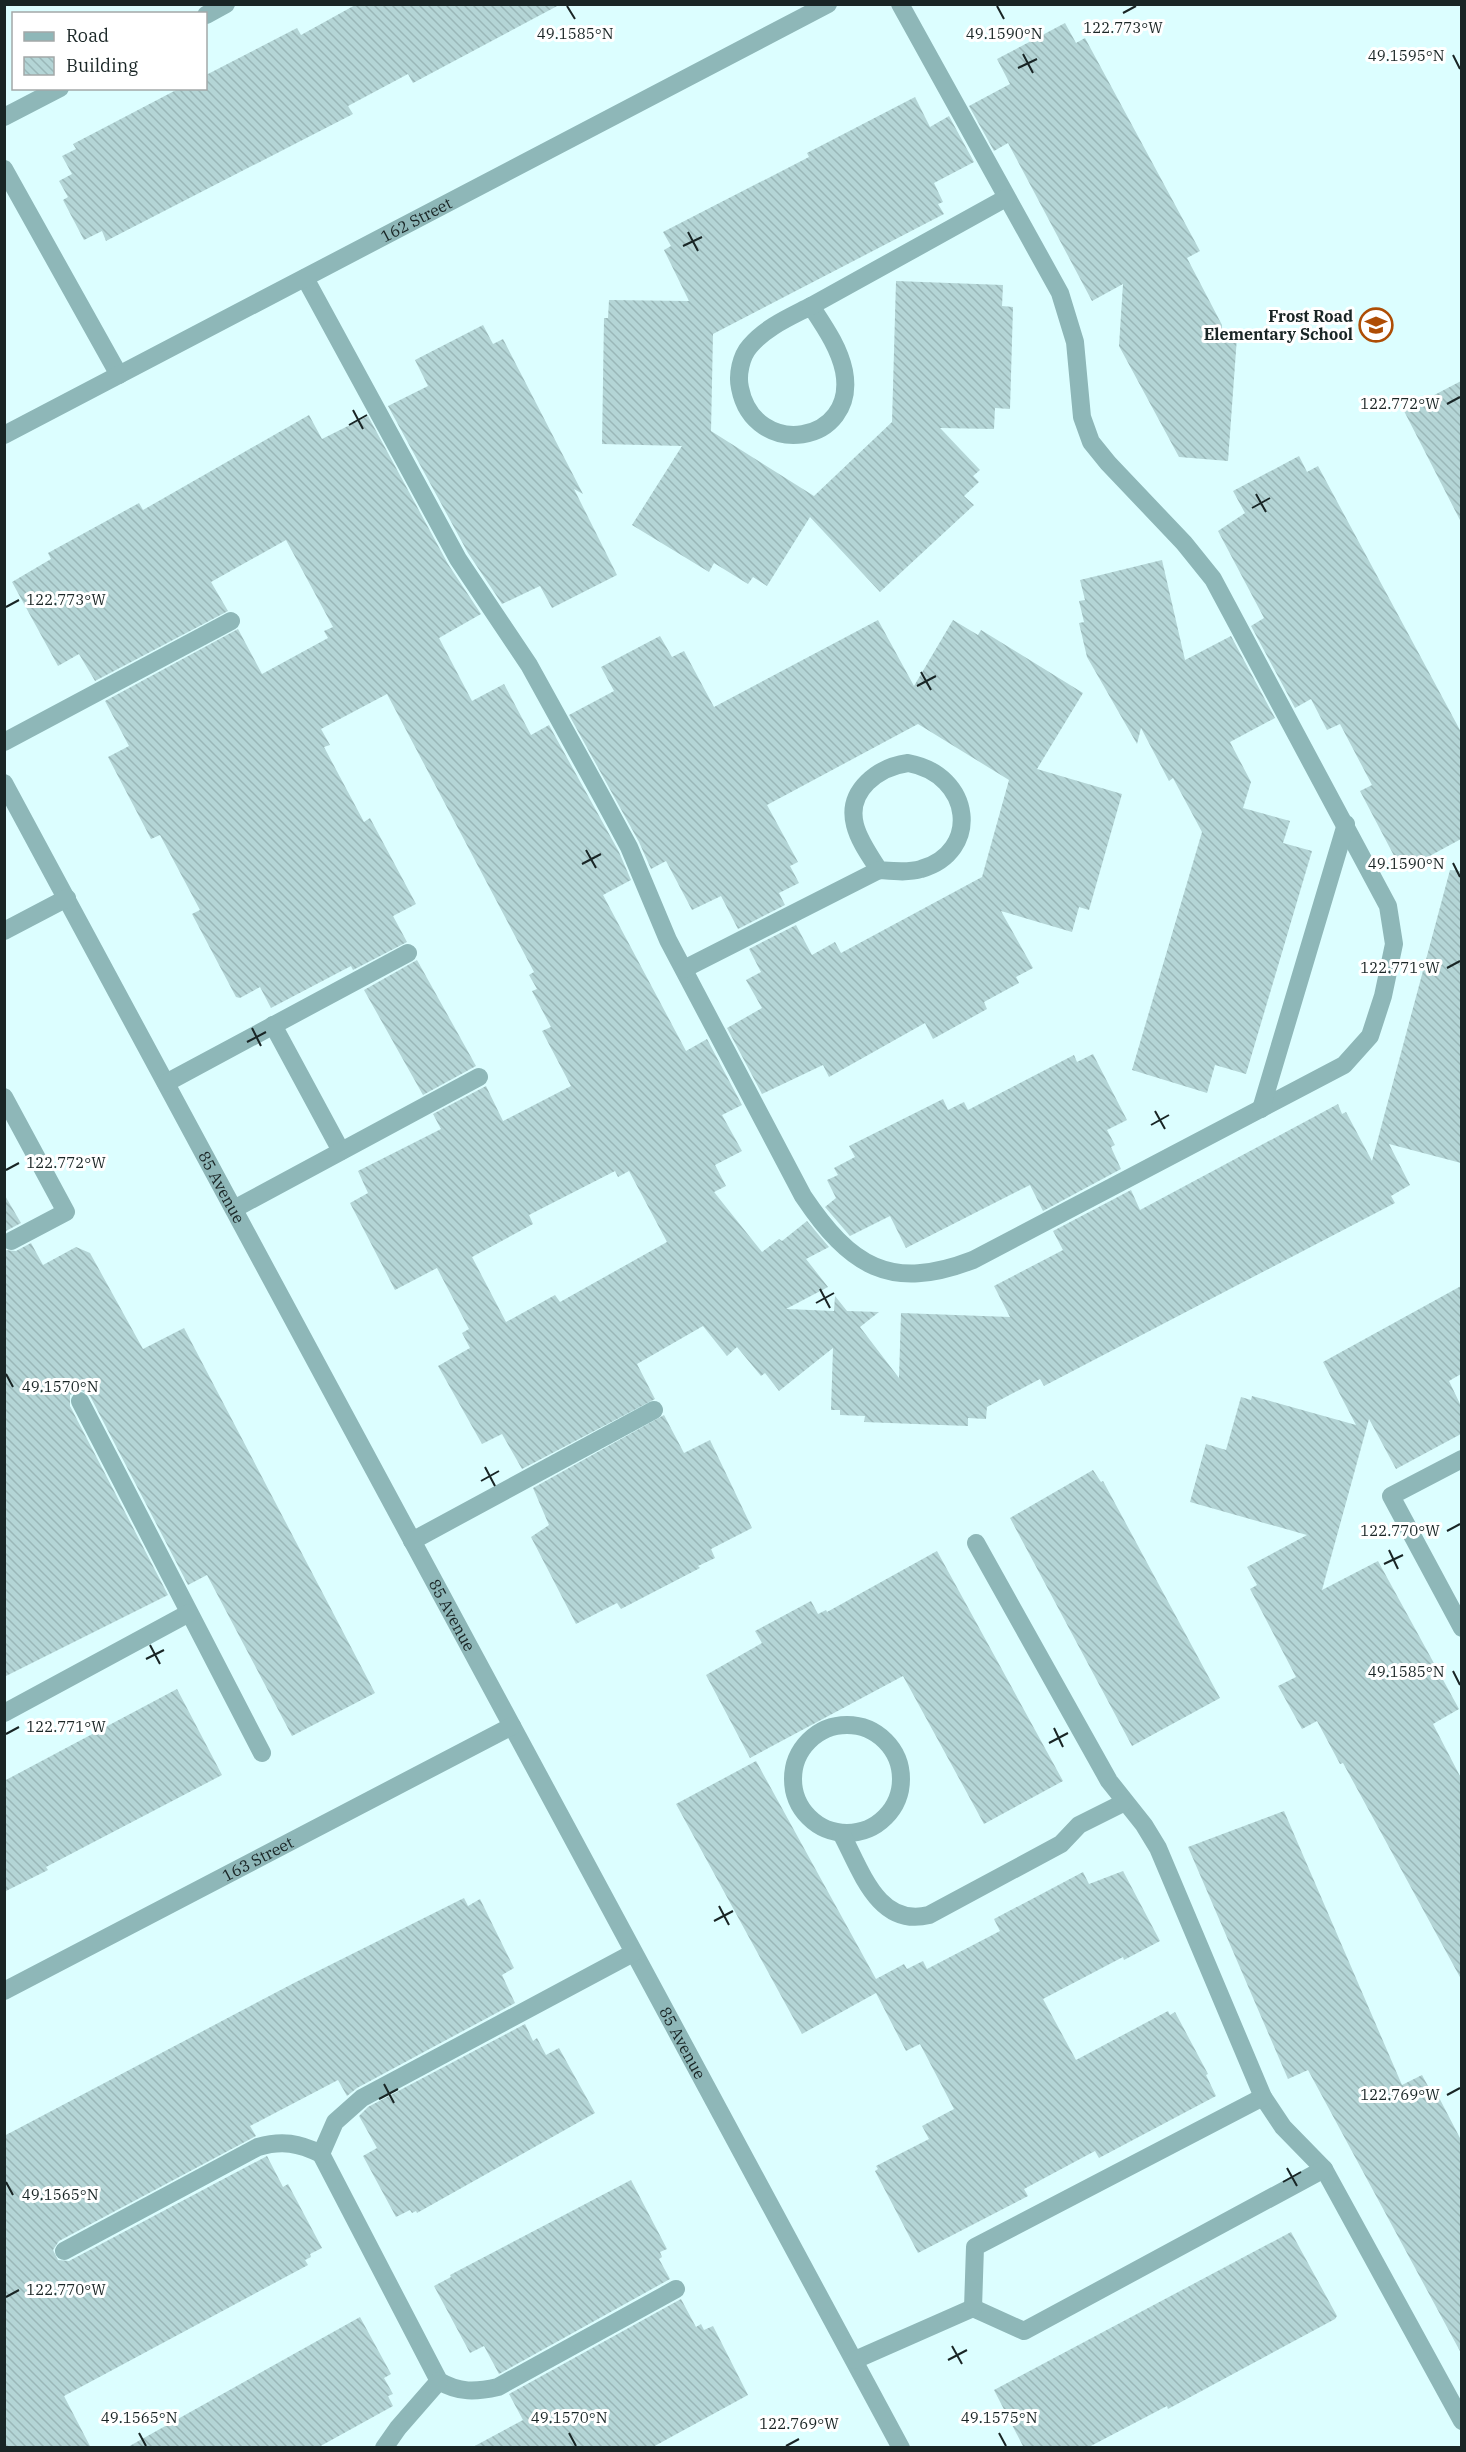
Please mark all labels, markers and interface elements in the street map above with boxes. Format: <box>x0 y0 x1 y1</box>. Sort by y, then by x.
legend <box>12 12 207 90</box>
text: 122.773°W <box>1083 18 1163 37</box>
text: Road <box>66 24 109 47</box>
text: 49.1585°N <box>537 24 613 43</box>
text: 49.1590°N <box>966 24 1042 43</box>
text: 49.1595°N <box>1368 46 1444 65</box>
text: Building <box>66 54 138 77</box>
street label: 162 Street <box>377 192 455 246</box>
place label: Frost Road Elementary School <box>1204 306 1353 344</box>
school or university icon: Frost Road Elementary School <box>1358 307 1394 343</box>
text: 122.772°W <box>1360 394 1440 413</box>
text: 122.773°W <box>26 590 106 609</box>
text: 49.1590°N <box>1368 854 1444 873</box>
text: 122.771°W <box>1360 958 1440 977</box>
street label: 85 Avenue <box>194 1147 249 1227</box>
text: 122.772°W <box>26 1153 106 1172</box>
text: 49.1570°N <box>22 1377 98 1396</box>
text: 122.770°W <box>1360 1521 1440 1540</box>
street label: 85 Avenue <box>425 1575 480 1655</box>
text: 49.1585°N <box>1368 1662 1444 1681</box>
text: 122.771°W <box>26 1717 106 1736</box>
street label: 163 Street <box>219 1832 297 1886</box>
street label: 85 Avenue <box>655 2003 710 2082</box>
text: 122.769°W <box>1360 2085 1440 2104</box>
text: 49.1565°N <box>22 2185 98 2204</box>
text: 122.770°W <box>26 2280 106 2299</box>
text: 49.1565°N <box>101 2408 177 2427</box>
text: 49.1570°N <box>531 2408 607 2427</box>
text: 49.1575°N <box>961 2408 1037 2427</box>
text: 122.769°W <box>759 2414 839 2433</box>

